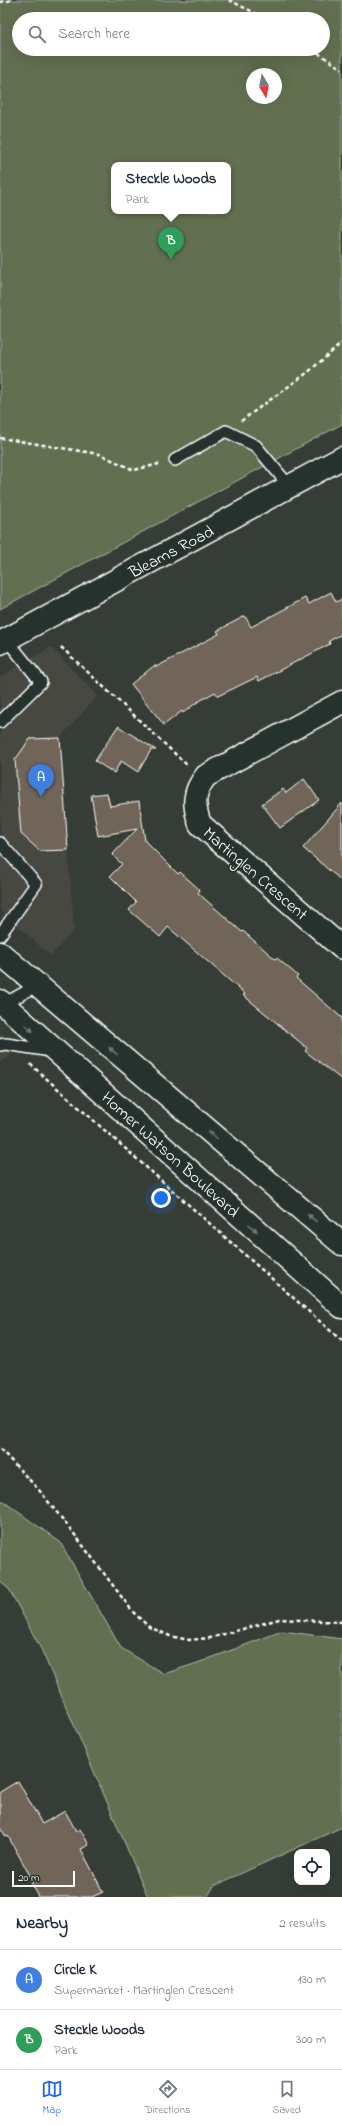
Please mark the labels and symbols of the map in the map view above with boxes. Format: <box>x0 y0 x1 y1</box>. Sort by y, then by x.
north arrow <box>246 68 282 104</box>
pin: B <box>158 227 184 260</box>
street label: Bleams Road <box>124 519 219 586</box>
pin: A <box>28 764 54 797</box>
street label: Martinglen Crescent <box>196 821 313 929</box>
one-way arrow <box>24 1023 34 1032</box>
one-way arrow <box>108 1046 119 1055</box>
street label: Homer Watson Boulevard <box>95 1086 245 1224</box>
one-way arrow <box>207 1130 218 1139</box>
your location <box>151 1188 171 1208</box>
one-way arrow <box>307 1214 318 1223</box>
one-way arrow <box>248 1223 258 1232</box>
scale bar <box>12 1869 75 1888</box>

